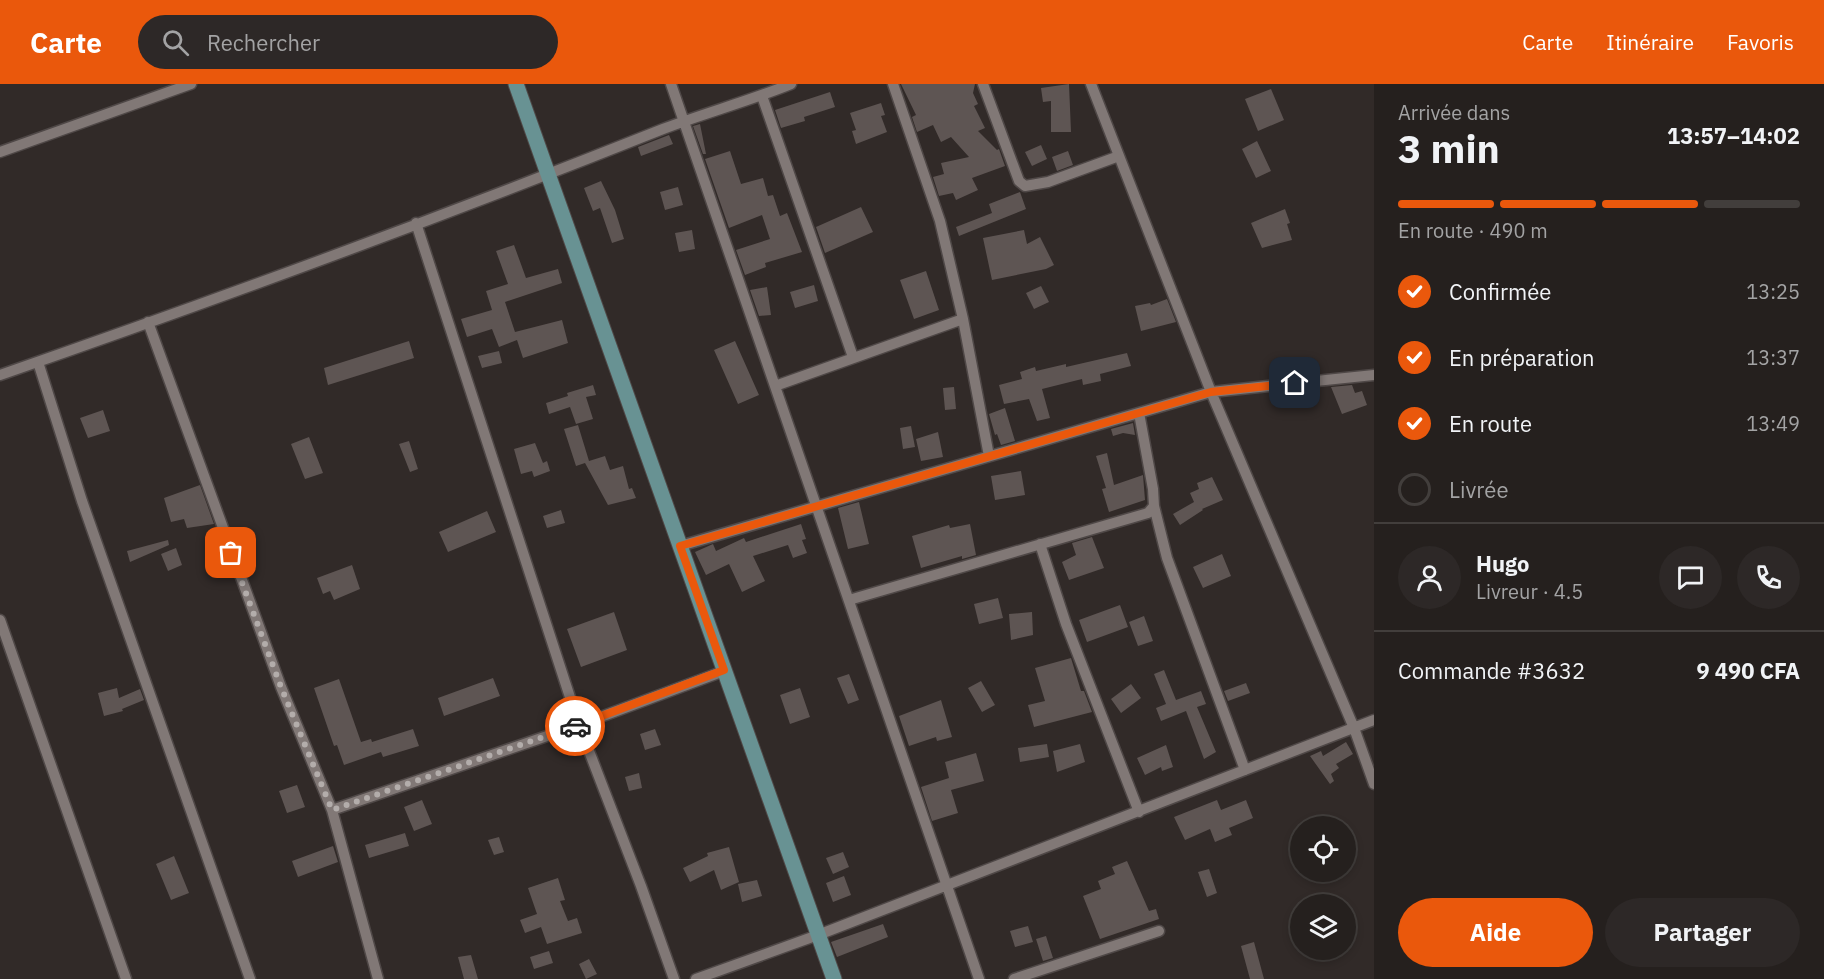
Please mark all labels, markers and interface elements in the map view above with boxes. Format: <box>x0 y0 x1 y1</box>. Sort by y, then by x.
search box <box>138 15 558 69</box>
text: Carte <box>30 24 102 61</box>
icon: search <box>159 26 192 59</box>
text: Rechercher <box>207 28 320 57</box>
text: Carte <box>1522 28 1573 56</box>
text: Itinéraire <box>1606 28 1694 56</box>
text: Favoris <box>1727 28 1794 56</box>
text: Arrivée dans <box>1398 99 1510 126</box>
text: 13:57–14:02 <box>1667 121 1800 150</box>
text: 3 min <box>1398 123 1500 174</box>
text: En route · 490 m <box>1398 217 1548 244</box>
icon: check <box>1398 275 1431 308</box>
text: Confirmée <box>1449 277 1551 306</box>
text: 13:25 <box>1746 278 1800 305</box>
icon: check <box>1398 341 1431 374</box>
text: En préparation <box>1449 343 1595 372</box>
text: 13:37 <box>1746 344 1800 371</box>
pin <box>1269 357 1320 408</box>
icon: home <box>1278 366 1311 399</box>
icon: check <box>1398 407 1431 440</box>
text: En route <box>1449 409 1532 438</box>
text: 13:49 <box>1746 410 1800 437</box>
text: Livrée <box>1449 475 1508 504</box>
pin <box>205 527 256 578</box>
icon: bag <box>214 536 247 569</box>
button: person <box>1398 546 1461 609</box>
button: chat <box>1659 546 1722 609</box>
button: phone <box>1737 546 1800 609</box>
text: Hugo <box>1476 549 1529 578</box>
text: Livreur · 4.5 <box>1476 578 1583 605</box>
text: Commande #3632 <box>1398 656 1585 685</box>
text: 9 490 CFA <box>1696 656 1800 685</box>
courier <box>545 696 605 756</box>
icon: car <box>559 710 592 743</box>
map controls <box>1290 816 1356 960</box>
button: locate <box>1290 816 1356 882</box>
button: layers <box>1290 894 1356 960</box>
button: Aide <box>1398 898 1593 967</box>
button: Partager <box>1605 898 1800 967</box>

